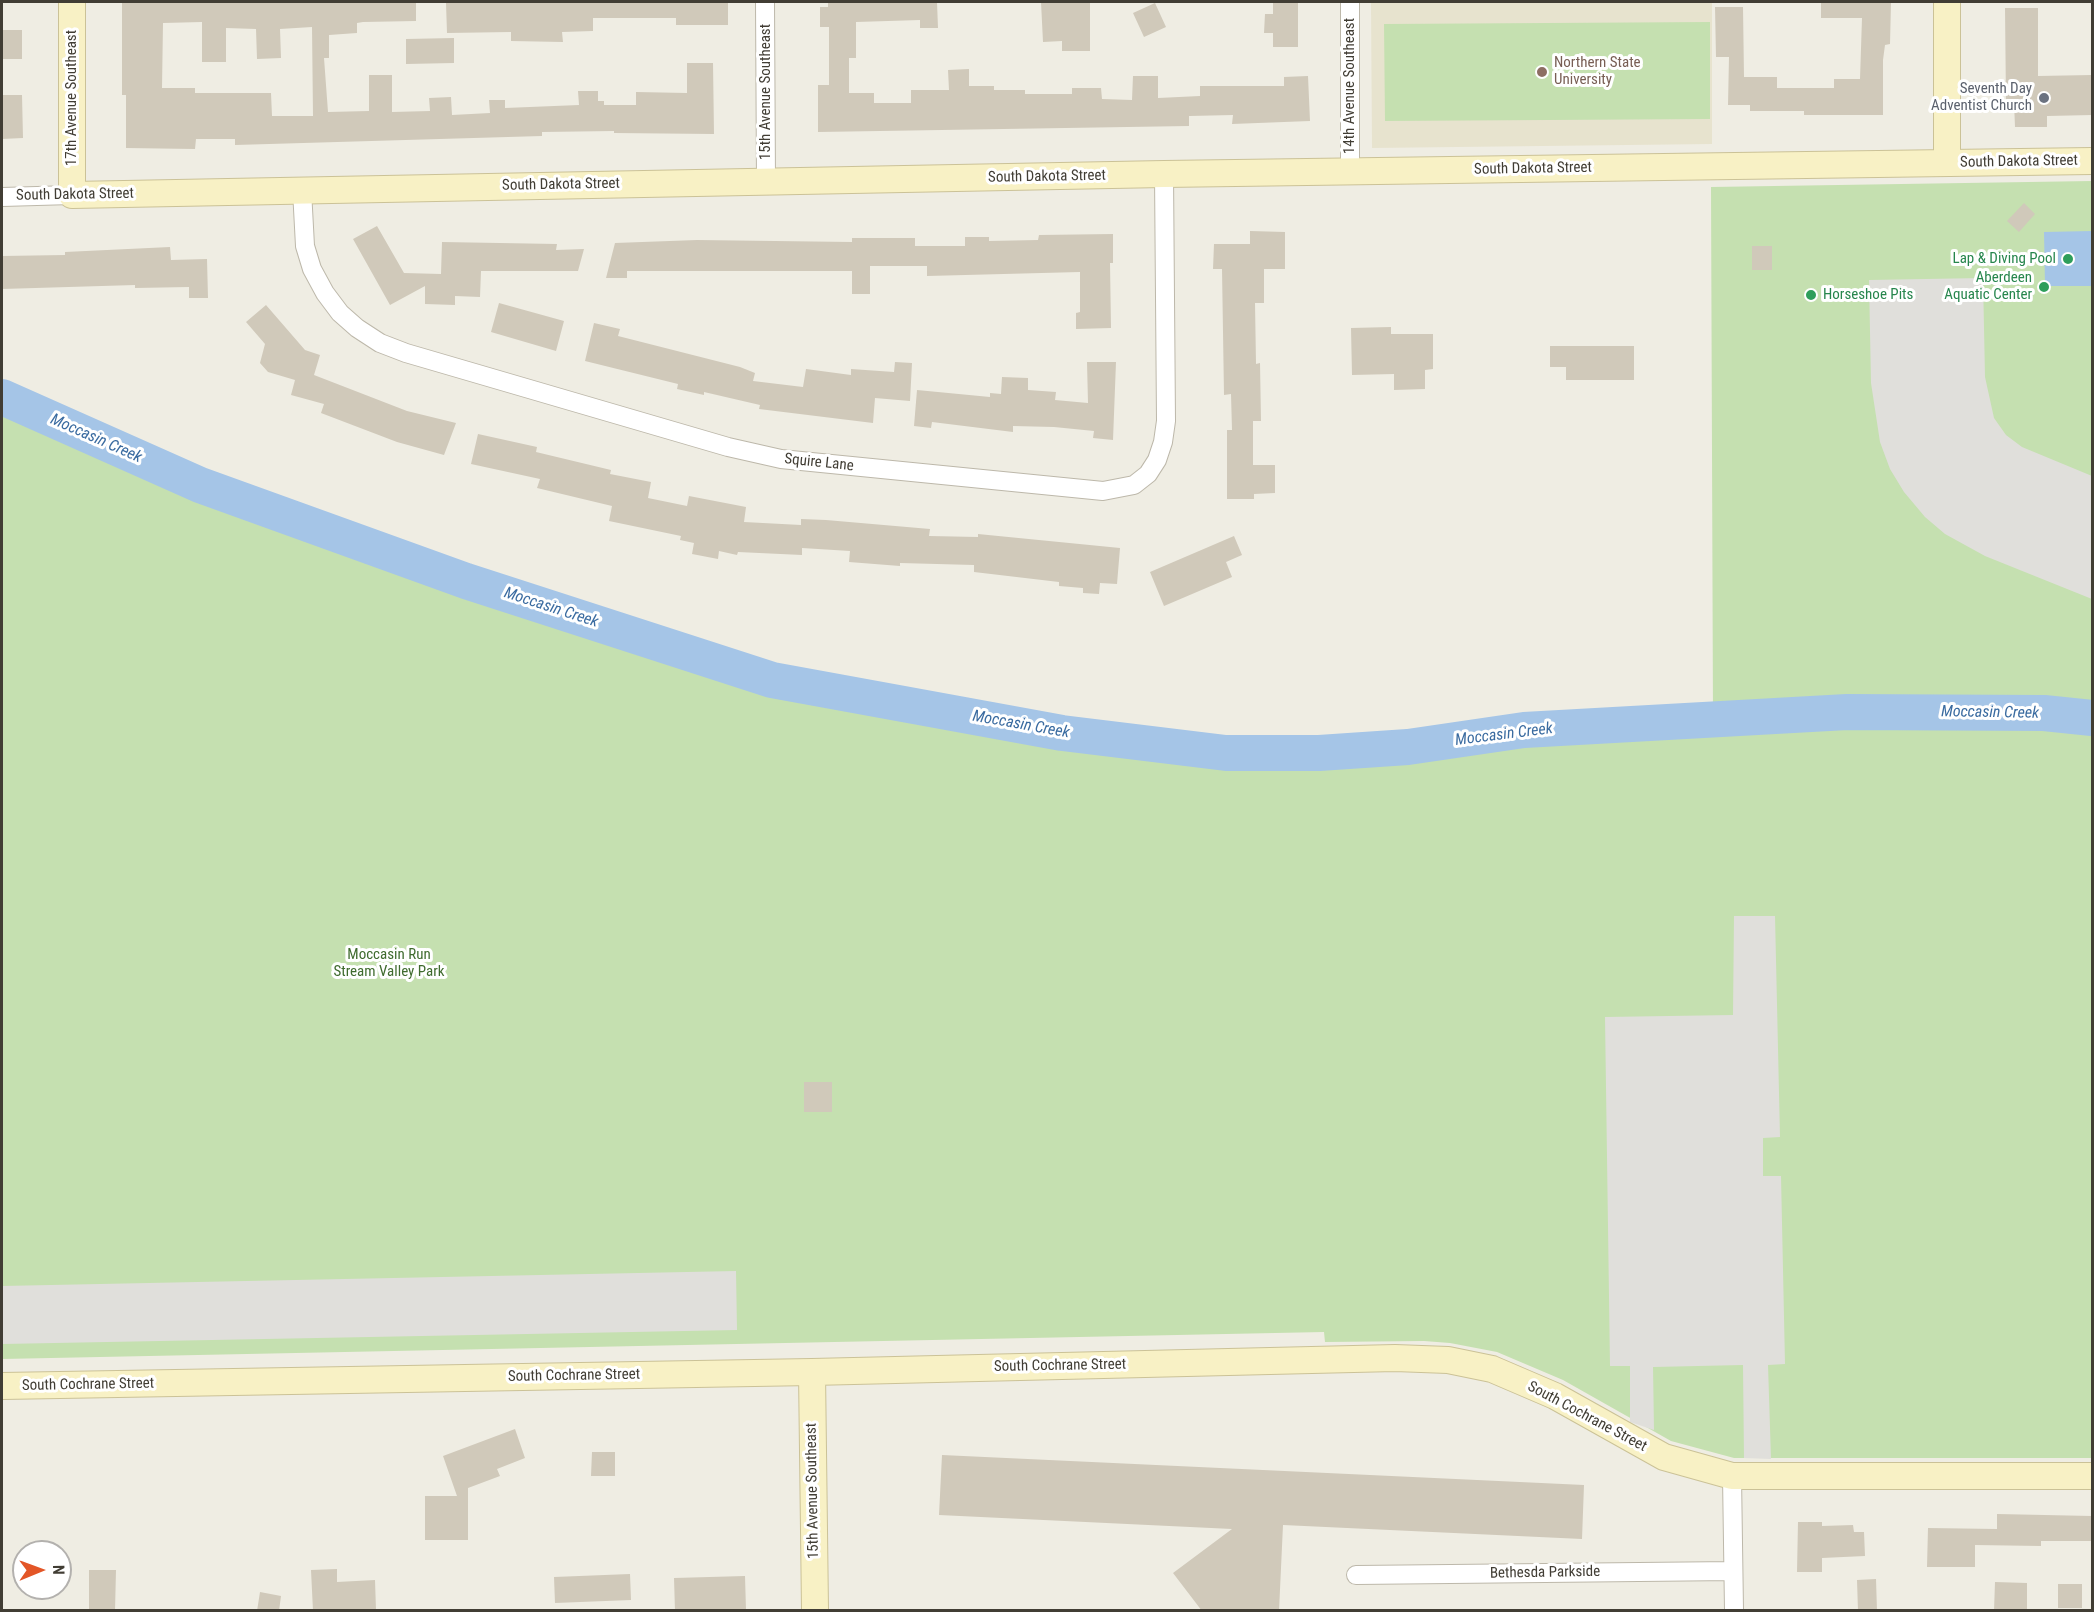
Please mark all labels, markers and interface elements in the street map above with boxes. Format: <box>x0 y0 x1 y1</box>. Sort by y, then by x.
street label: 14th Avenue Southeast <box>1341 18 1359 154</box>
street label: 15th Avenue Southeast <box>757 24 775 160</box>
street label: 17th Avenue Southeast <box>63 30 81 166</box>
place label: Northern State University <box>1554 54 1641 89</box>
marker: Northern State University <box>1535 65 1549 79</box>
place label: Seventh Day Adventist Church <box>1931 80 2032 115</box>
marker: Seventh Day Adventist Church <box>2037 91 2051 105</box>
street label: South Dakota Street <box>1960 152 2078 172</box>
street label: South Dakota Street <box>1474 159 1592 179</box>
street label: South Dakota Street <box>988 167 1106 187</box>
street label: South Dakota Street <box>502 175 620 195</box>
street label: South Dakota Street <box>16 185 134 205</box>
place label: Lap & Diving Pool <box>1953 250 2056 268</box>
marker: Lap & Diving Pool <box>2061 252 2075 266</box>
place label: Aberdeen Aquatic Center <box>1944 269 2032 304</box>
marker: Aberdeen Aquatic Center <box>2037 280 2051 294</box>
place label: Horseshoe Pits <box>1823 286 1913 304</box>
marker: Horseshoe Pits <box>1804 288 1818 302</box>
water label: Moccasin Creek <box>47 410 145 468</box>
street label: Squire Lane <box>783 450 855 476</box>
water label: Moccasin Creek <box>501 584 601 632</box>
water label: Moccasin Creek <box>1941 703 2039 723</box>
water label: Moccasin Creek <box>971 707 1071 743</box>
water label: Moccasin Creek <box>1454 719 1554 751</box>
park label: Moccasin Run Stream Valley Park <box>333 946 445 981</box>
street label: South Cochrane Street <box>994 1356 1126 1376</box>
street label: South Cochrane Street <box>508 1366 640 1386</box>
street label: South Cochrane Street <box>22 1375 154 1395</box>
street label: South Cochrane Street <box>1524 1378 1650 1456</box>
street label: 15th Avenue Southeast <box>803 1423 823 1559</box>
north arrow <box>12 1540 72 1600</box>
street label: Bethesda Parkside <box>1490 1563 1600 1583</box>
text: N <box>49 1565 68 1575</box>

